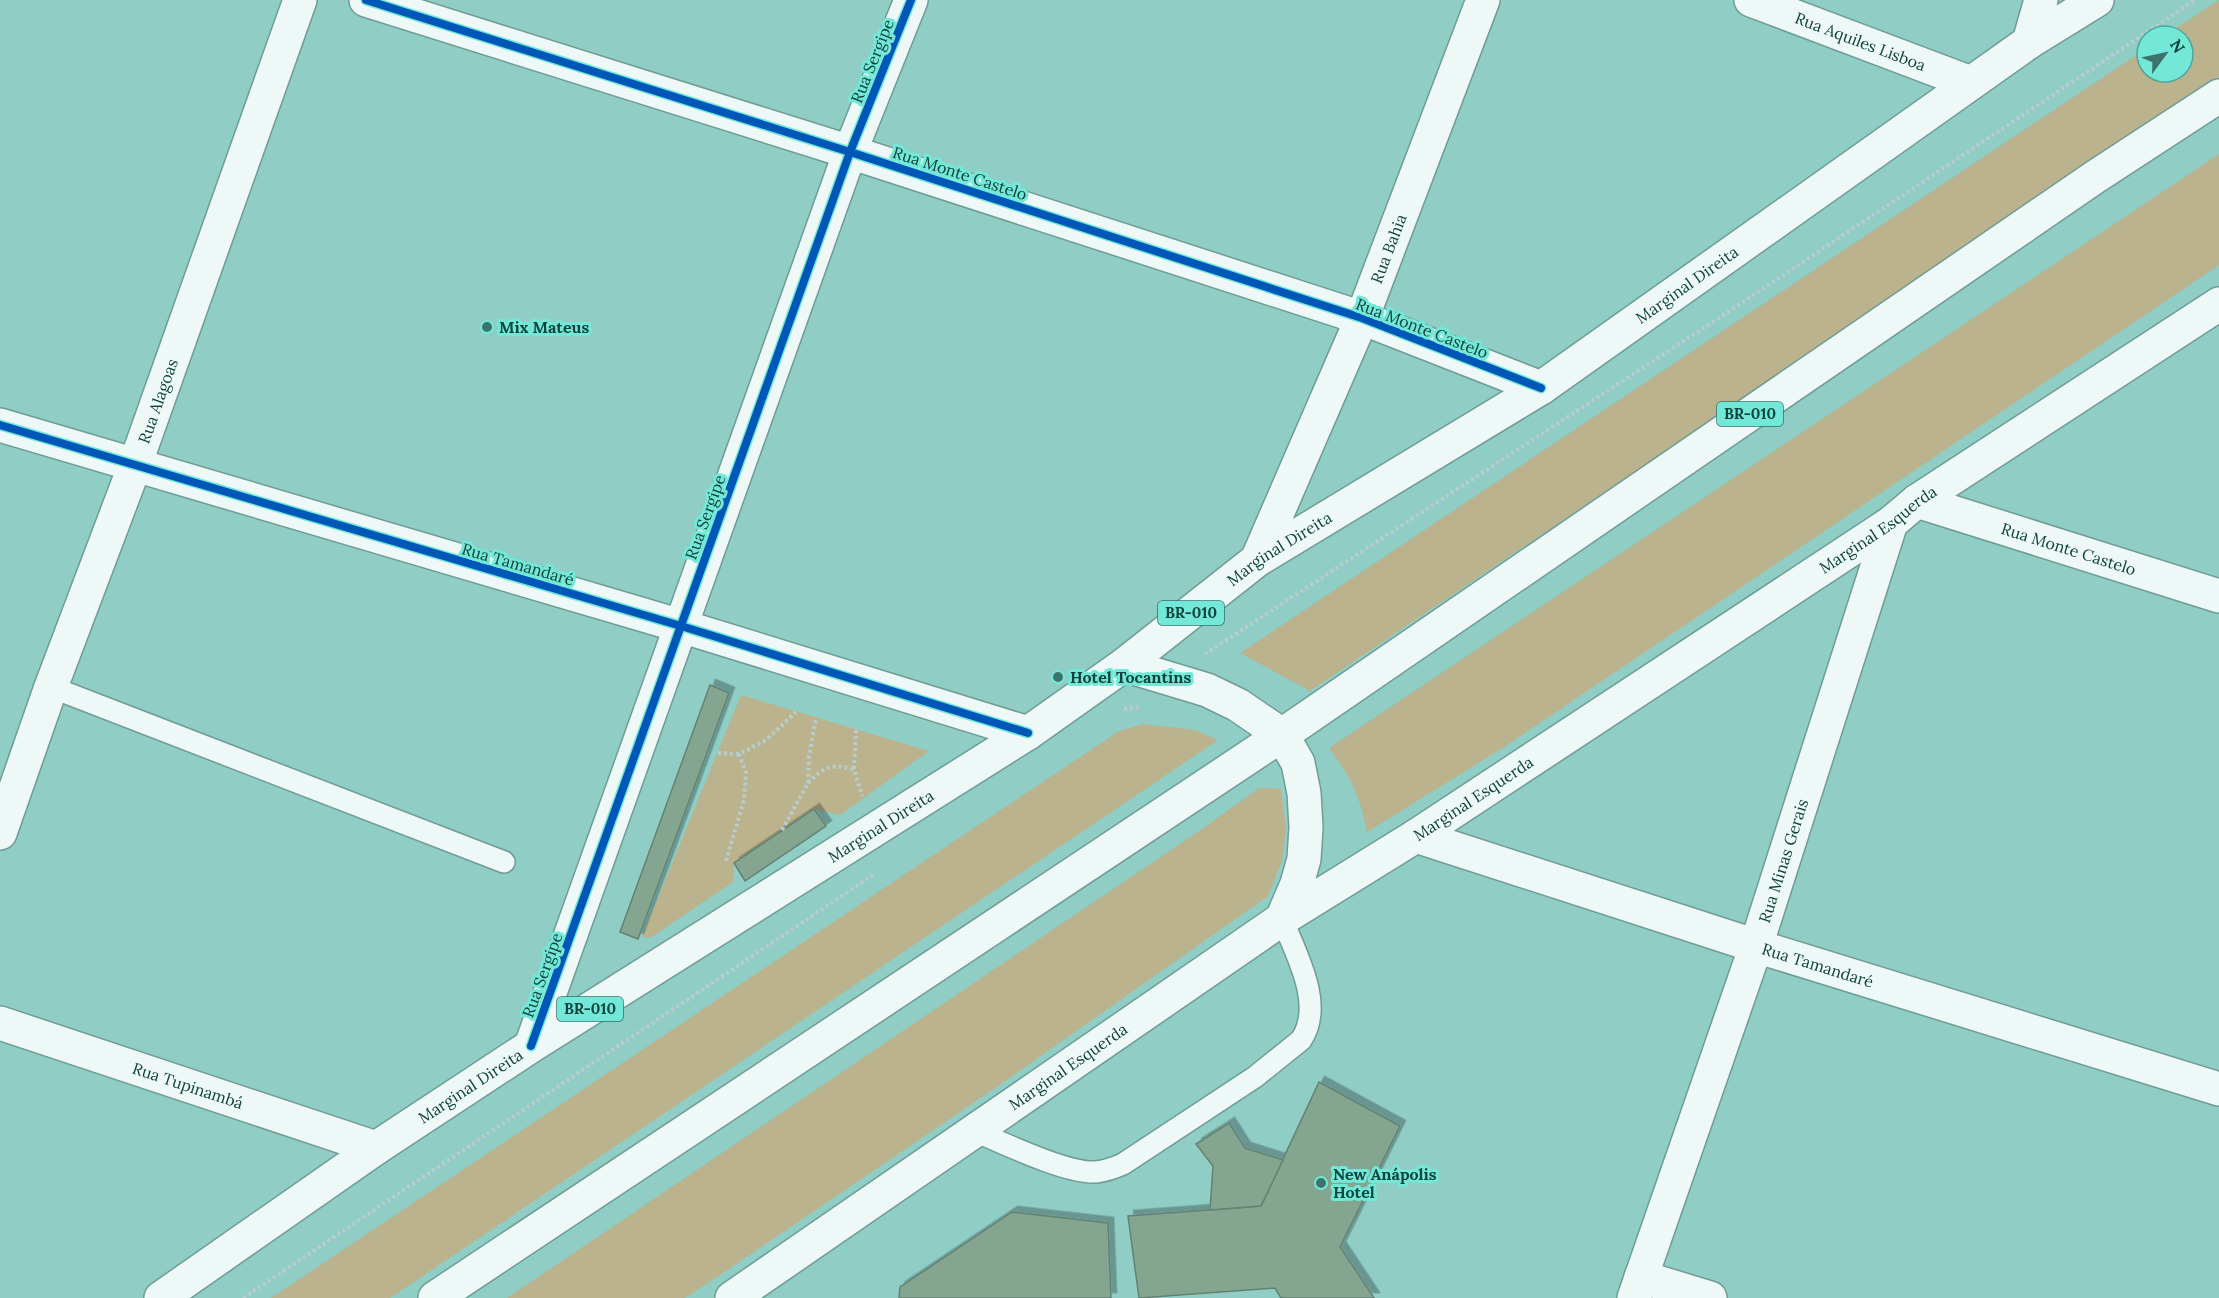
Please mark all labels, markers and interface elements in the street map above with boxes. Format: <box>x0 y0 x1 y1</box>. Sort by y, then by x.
street label: Rua Aquiles Lisboa <box>1792 8 1929 75</box>
street label: Rua Sergipe <box>846 16 898 106</box>
north arrow <box>2135 24 2195 84</box>
text: N <box>2166 35 2189 56</box>
street label: Rua Monte Castelo <box>890 142 1030 204</box>
street label: Rua Bahia <box>1366 211 1411 286</box>
street label: Marginal Direita <box>1632 241 1742 328</box>
street label: Rua Monte Castelo <box>1353 294 1491 362</box>
place label: Mix Mateus <box>499 317 589 337</box>
marker: Mix Mateus <box>480 320 494 334</box>
street label: Rua Alagoas <box>133 356 182 446</box>
road number: BR-010 <box>1717 402 1783 426</box>
street label: Rua Sergipe <box>680 472 730 562</box>
street label: Marginal Esquerda <box>1815 481 1940 578</box>
street label: Marginal Direita <box>1223 507 1335 590</box>
street label: Rua Monte Castelo <box>1999 518 2139 579</box>
street label: Rua Tamandaré <box>460 538 577 590</box>
road number: BR-010 <box>1158 601 1224 625</box>
place label: Hotel Tocantins <box>1070 667 1191 687</box>
marker: Hotel Tocantins <box>1051 670 1065 684</box>
street label: Marginal Esquerda <box>1409 752 1537 845</box>
street label: Marginal Direita <box>824 785 937 867</box>
street label: Rua Minas Gerais <box>1754 796 1812 925</box>
street label: Rua Sergipe <box>517 930 567 1020</box>
street label: Rua Tamandaré <box>1759 938 1876 992</box>
road number: BR-010 <box>557 997 623 1021</box>
street label: Marginal Esquerda <box>1005 1019 1131 1114</box>
street label: Marginal Direita <box>414 1044 526 1128</box>
street label: Rua Tupinambá <box>130 1058 246 1113</box>
place label: New Anápolis Hotel <box>1333 1164 1437 1202</box>
marker: New Anápolis Hotel <box>1314 1176 1328 1190</box>

